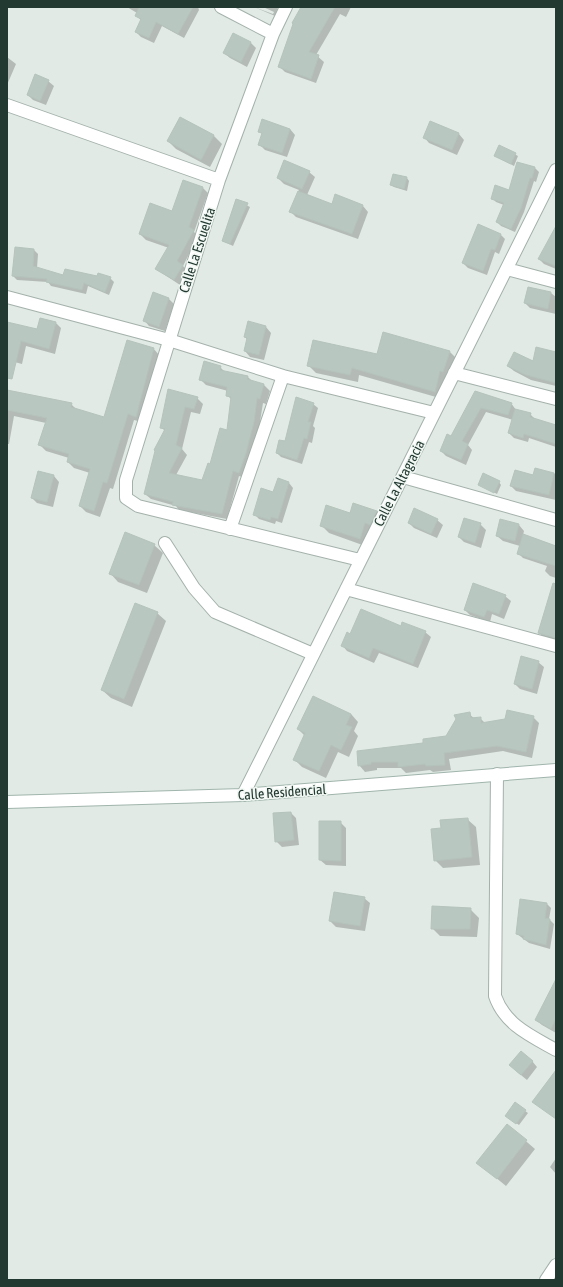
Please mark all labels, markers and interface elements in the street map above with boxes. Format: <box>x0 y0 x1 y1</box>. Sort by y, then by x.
street label: Calle La Escuelita <box>176 205 218 295</box>
street label: Calle La Altagracia <box>370 437 428 529</box>
street label: Calle Residencial <box>237 781 327 803</box>

